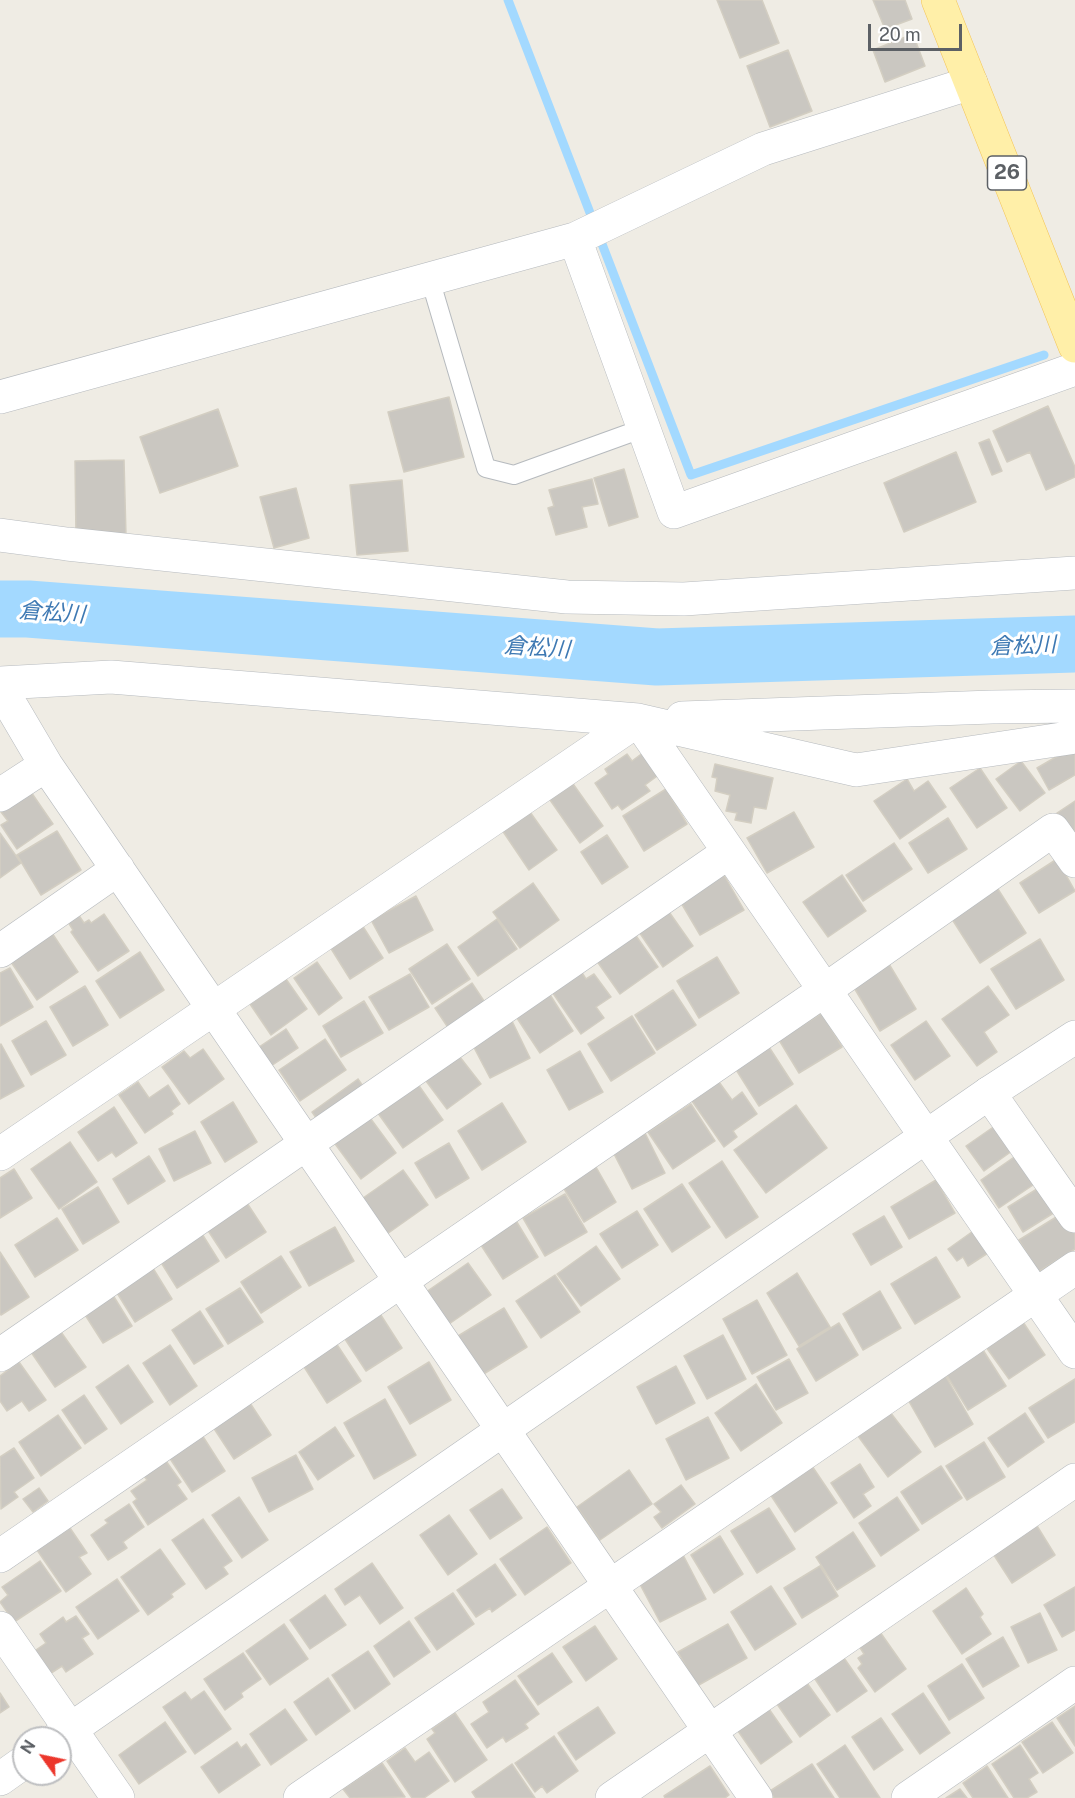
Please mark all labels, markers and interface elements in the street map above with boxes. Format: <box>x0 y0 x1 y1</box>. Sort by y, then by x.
scale bar <box>871 12 966 50</box>
text: 20 m <box>879 24 921 45</box>
road number: 26 <box>988 156 1026 190</box>
water label: 倉松川 <box>18 598 86 628</box>
water label: 倉松川 <box>990 632 1056 660</box>
water label: 倉松川 <box>503 633 571 663</box>
north arrow <box>12 1726 72 1786</box>
text: N <box>17 1737 40 1757</box>

